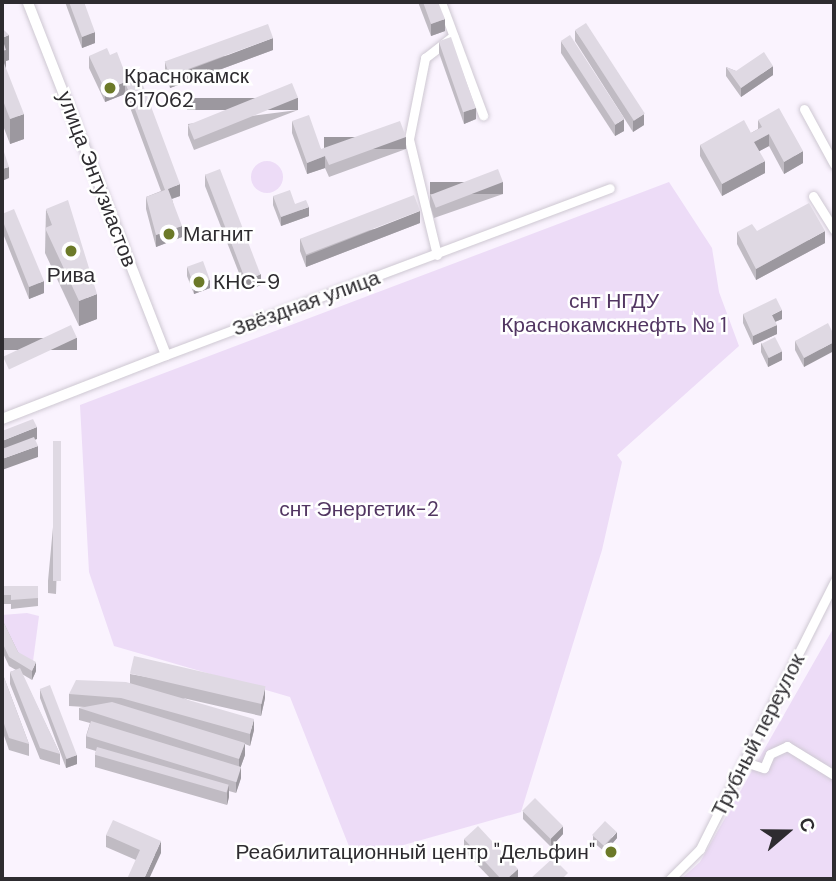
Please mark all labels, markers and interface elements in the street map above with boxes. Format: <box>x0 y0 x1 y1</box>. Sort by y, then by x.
place label: Краснокамск 617062 <box>124 63 249 113</box>
marker: Краснокамск 617062 <box>102 80 118 96</box>
street label: улица Энтузиастов <box>52 88 142 270</box>
place label: Магнит <box>183 221 253 247</box>
marker: Магнит <box>161 226 177 242</box>
marker: Рива <box>63 243 79 259</box>
place label: Рива <box>47 262 95 288</box>
street label: Звёздная улица <box>229 265 383 341</box>
place label: КНС-9 <box>213 269 280 295</box>
marker: КНС-9 <box>191 274 207 290</box>
park label: снт НГДУ Краснокамскнефть № 1 <box>501 288 727 338</box>
park label: снт Энергетик-2 <box>279 496 439 522</box>
street label: Трубный переулок <box>706 649 810 821</box>
north arrow <box>752 797 822 867</box>
text: С <box>793 814 821 835</box>
place label: Реабилитационный центр "Дельфин" <box>236 839 595 865</box>
marker: Реабилитационный центр "Дельфин" <box>601 842 621 862</box>

